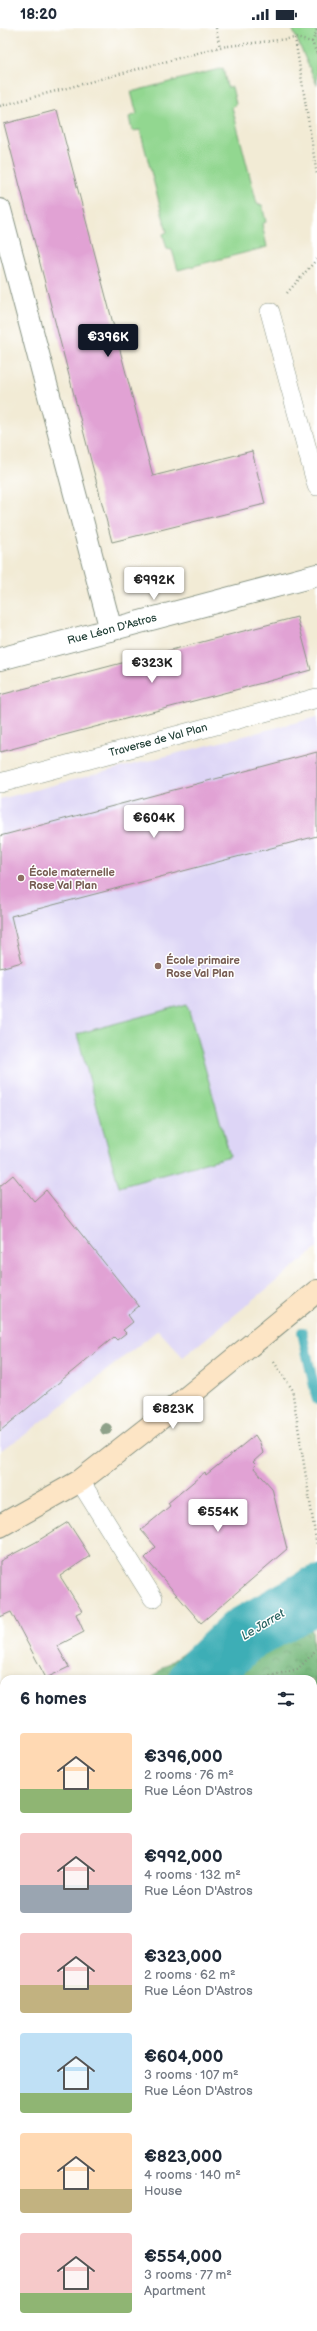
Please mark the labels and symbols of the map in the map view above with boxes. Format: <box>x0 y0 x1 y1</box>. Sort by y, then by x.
pin: €396K <box>80 324 136 358</box>
pin: €992K <box>126 567 182 601</box>
street label: Rue Léon D'Astros <box>66 611 159 647</box>
pin: €323K <box>124 650 180 684</box>
street label: Traverse de Val Plan <box>107 721 209 759</box>
pin: €604K <box>126 805 182 839</box>
place label: École maternelle Rose Val Plan <box>29 865 115 892</box>
marker: École maternelle Rose Val Plan <box>16 873 26 883</box>
place label: École primaire Rose Val Plan <box>166 953 240 980</box>
marker: École primaire Rose Val Plan <box>153 961 163 971</box>
pin: €823K <box>145 1396 201 1430</box>
pin: €554K <box>190 1499 246 1533</box>
water label: Le Jarret <box>239 1606 288 1644</box>

